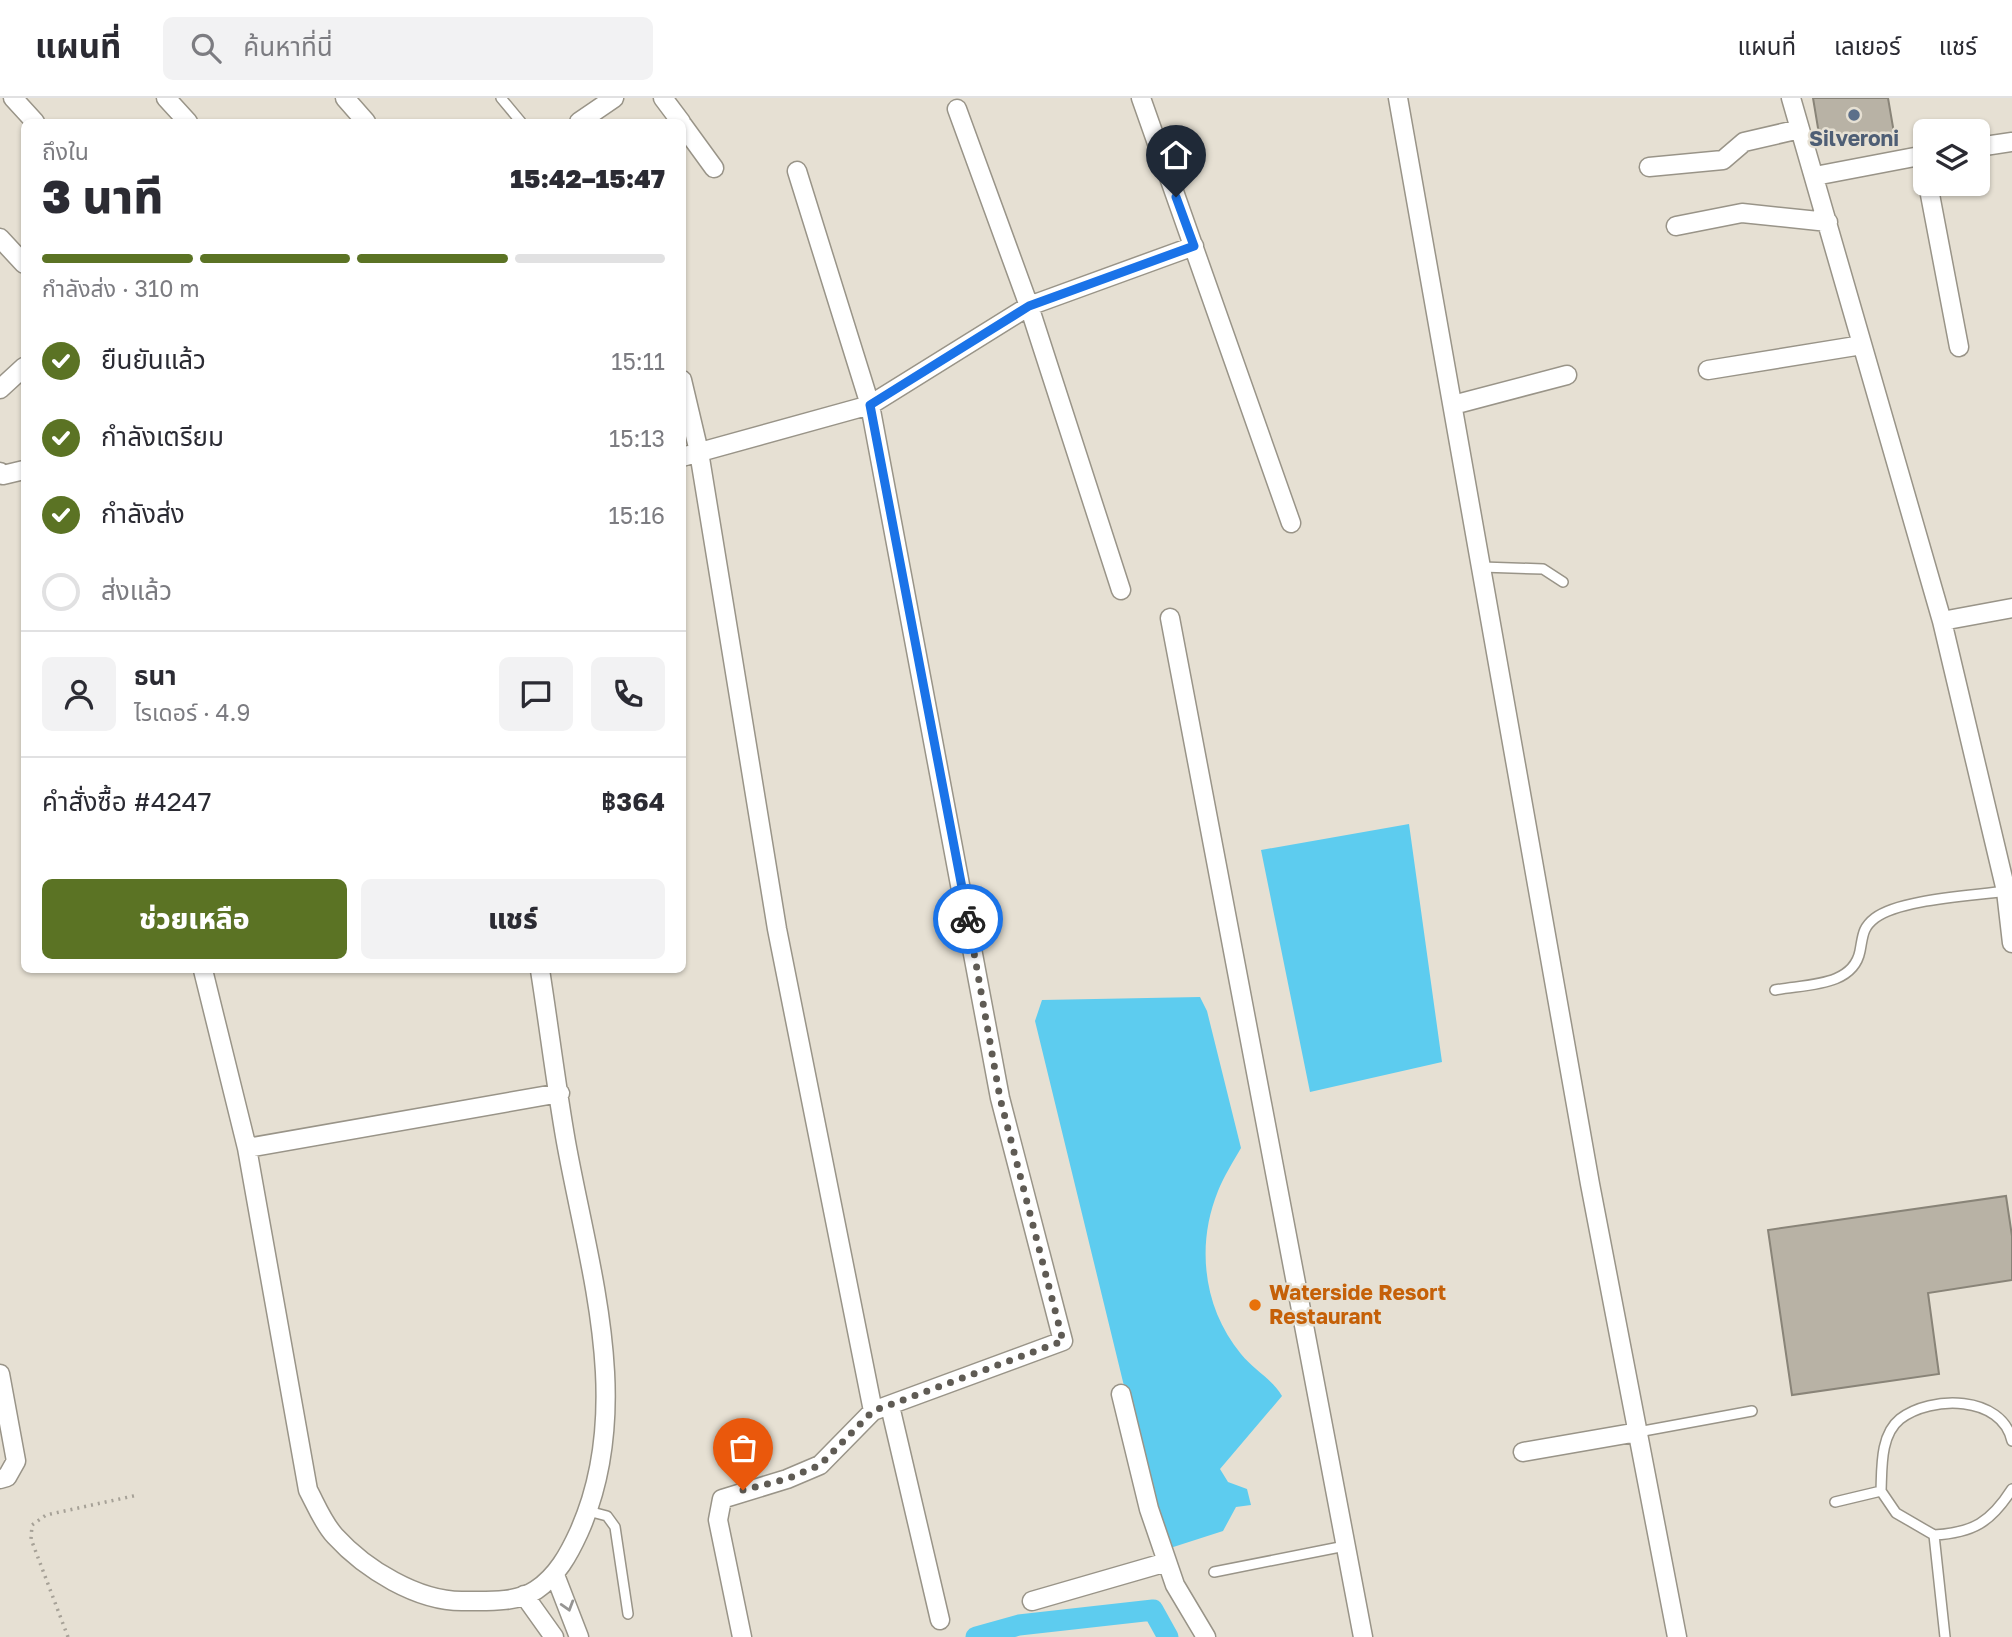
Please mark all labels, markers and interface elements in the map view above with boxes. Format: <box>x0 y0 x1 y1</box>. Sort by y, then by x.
search box <box>163 17 653 80</box>
text: แผนที่ <box>35 26 121 65</box>
icon: search <box>187 29 225 67</box>
text: ค้นหาที่นี่ <box>243 31 333 62</box>
text: แผนที่ <box>1738 31 1796 60</box>
text: เลเยอร์ <box>1834 31 1901 60</box>
text: แชร์ <box>1939 31 1977 60</box>
marker: Silveroni <box>1846 107 1862 123</box>
map controls <box>1913 119 1990 196</box>
button: layers <box>1913 119 1990 196</box>
pin <box>1146 125 1206 197</box>
place label: Silveroni <box>1809 125 1899 151</box>
icon: home <box>1157 136 1195 174</box>
text: ถึงใน <box>42 137 89 165</box>
text: 15:42–15:47 <box>510 163 665 194</box>
text: 3 นาที <box>42 168 163 223</box>
text: กำลังส่ง · 310 m <box>42 274 200 302</box>
icon: check <box>42 342 80 380</box>
text: ยืนยันแล้ว <box>101 344 206 375</box>
text: 15:11 <box>611 347 665 375</box>
icon: check <box>42 419 80 457</box>
text: กำลังเตรียม <box>101 421 224 452</box>
text: 15:13 <box>609 424 665 452</box>
icon: check <box>42 496 80 534</box>
text: กำลังส่ง <box>101 498 185 529</box>
text: 15:16 <box>609 501 665 529</box>
text: ส่งแล้ว <box>101 575 172 606</box>
button: person <box>42 657 116 731</box>
button: chat <box>499 657 573 731</box>
button: phone <box>591 657 665 731</box>
text: ธนา <box>134 660 177 691</box>
text: ไรเดอร์ · 4.9 <box>134 698 250 726</box>
text: คำสั่งซื้อ #4247 <box>42 786 212 817</box>
text: ฿364 <box>601 786 665 817</box>
button: ช่วยเหลือ <box>42 879 347 959</box>
button: แชร์ <box>361 879 665 959</box>
courier <box>933 884 1003 954</box>
icon: bike <box>949 900 987 938</box>
place label: Waterside Resort Restaurant <box>1269 1279 1446 1329</box>
marker: Waterside Resort Restaurant <box>1247 1297 1263 1313</box>
pin <box>713 1418 773 1490</box>
icon: bag <box>724 1429 762 1467</box>
one-way arrow <box>560 1599 574 1611</box>

